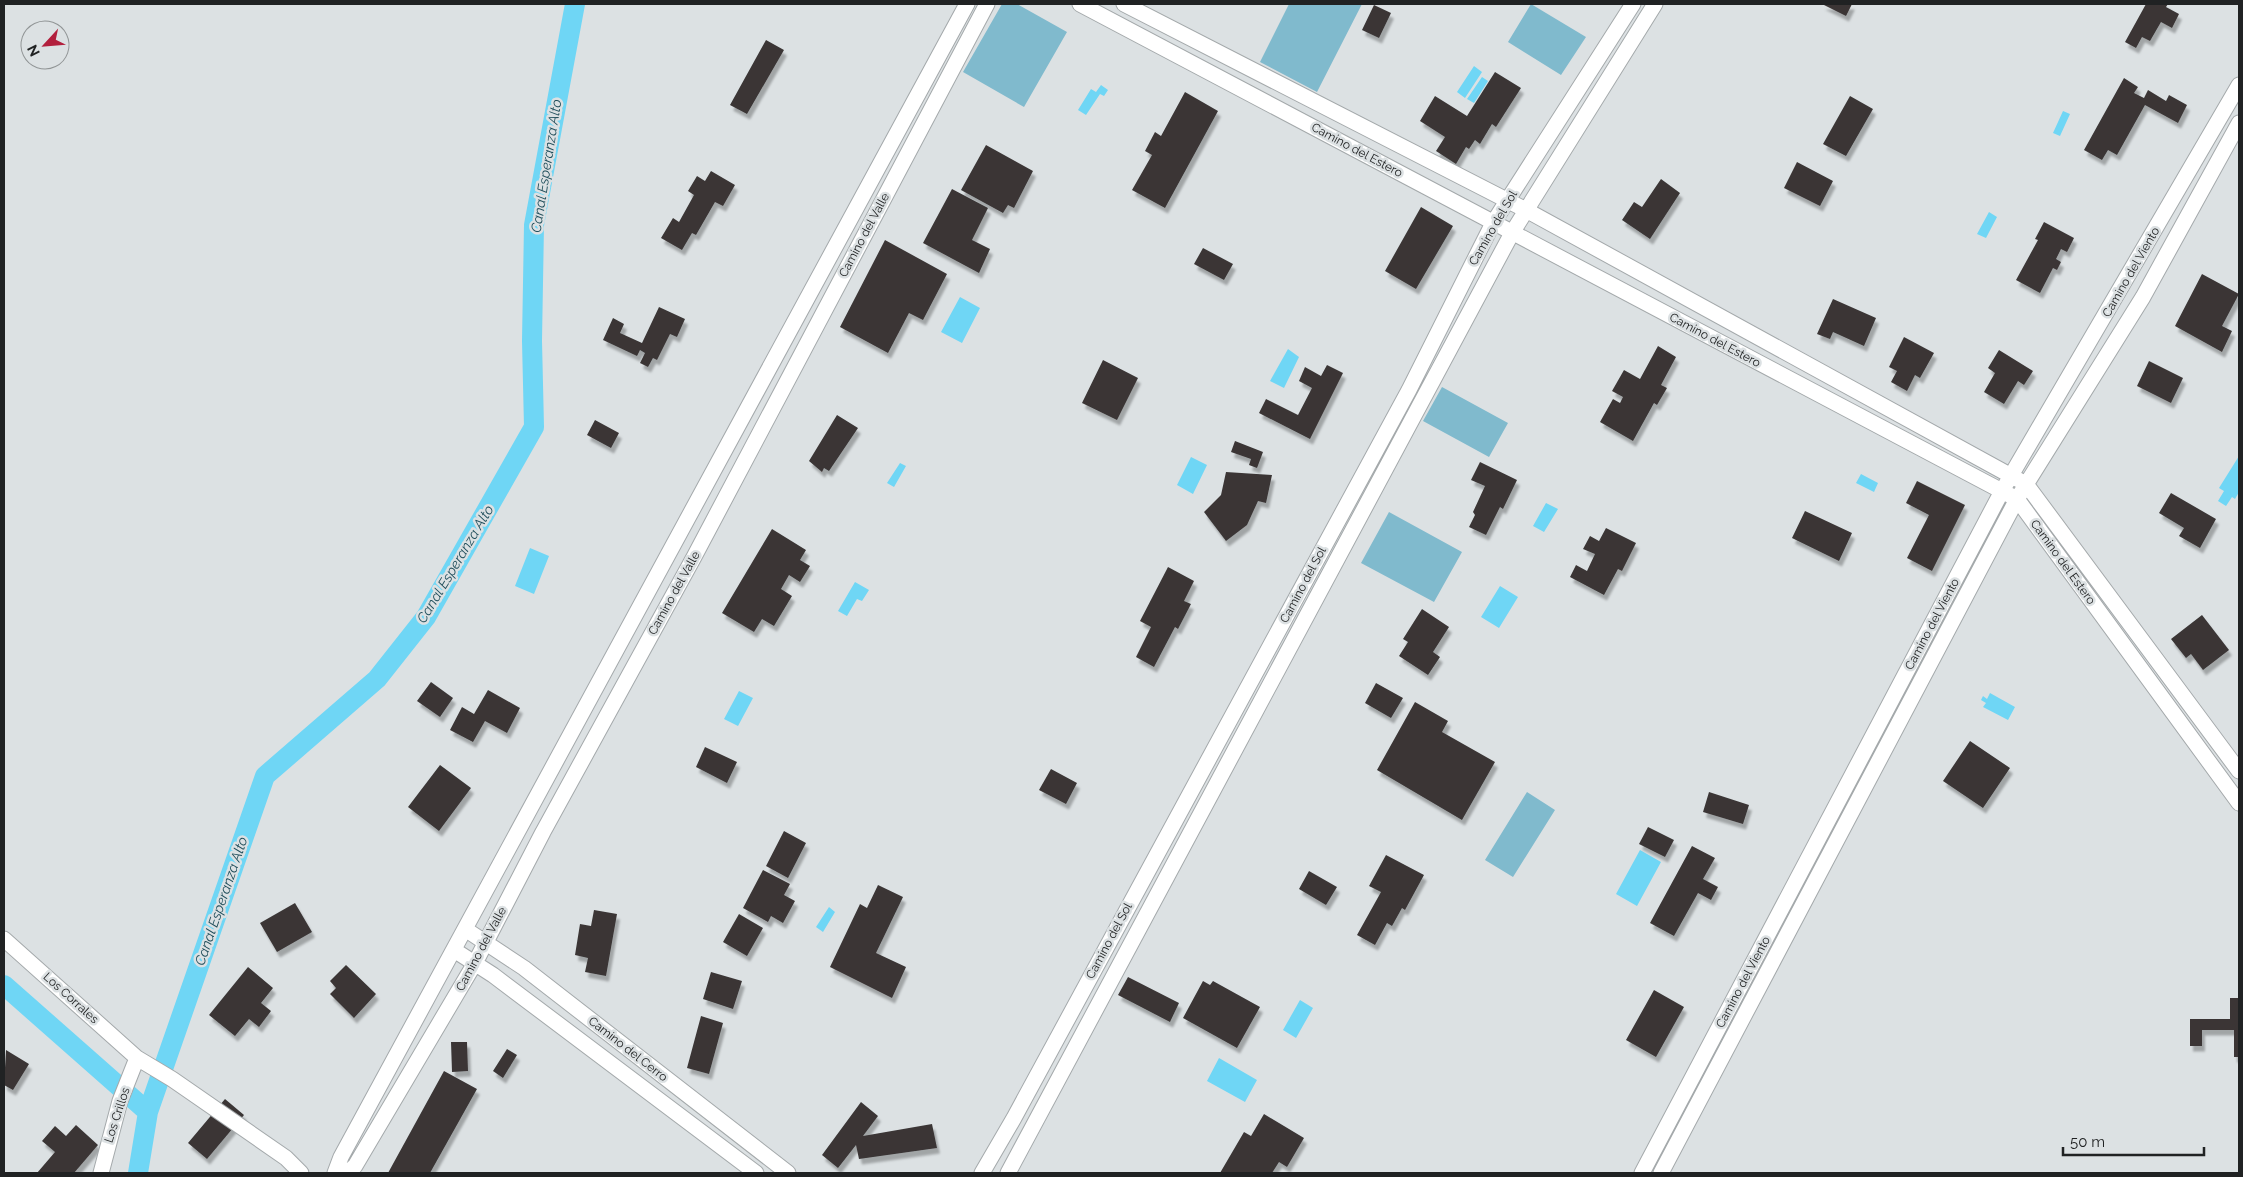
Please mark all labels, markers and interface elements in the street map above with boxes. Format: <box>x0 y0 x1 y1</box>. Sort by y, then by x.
north arrow <box>20 20 70 70</box>
text: N <box>24 42 43 59</box>
water label: Canal Esperanza Alto <box>528 98 564 234</box>
street label: Camino del Estero <box>1309 120 1405 180</box>
street label: Camino del Sol <box>1466 188 1520 268</box>
street label: Camino del Valle <box>836 191 892 279</box>
street label: Camino del Viento <box>2100 225 2162 319</box>
street label: Camino del Estero <box>1667 310 1763 370</box>
water label: Canal Esperanza Alto <box>413 502 497 626</box>
street label: Camino del Estero <box>2028 517 2098 607</box>
street label: Camino del Sol <box>1277 544 1329 625</box>
street label: Camino del Valle <box>645 549 703 637</box>
street label: Camino del Viento <box>1902 576 1962 672</box>
water label: Canal Esperanza Alto <box>191 835 251 967</box>
street label: Camino del Sol <box>1083 900 1135 981</box>
street label: Camino del Valle <box>453 905 509 993</box>
street label: Camino del Viento <box>1713 934 1773 1030</box>
street label: Los Corrales <box>41 970 102 1027</box>
street label: Camino del Cerro <box>586 1014 670 1084</box>
street label: Los Crillos <box>101 1085 133 1144</box>
scale bar <box>2063 1124 2204 1156</box>
text: 50 m <box>2070 1133 2105 1151</box>

